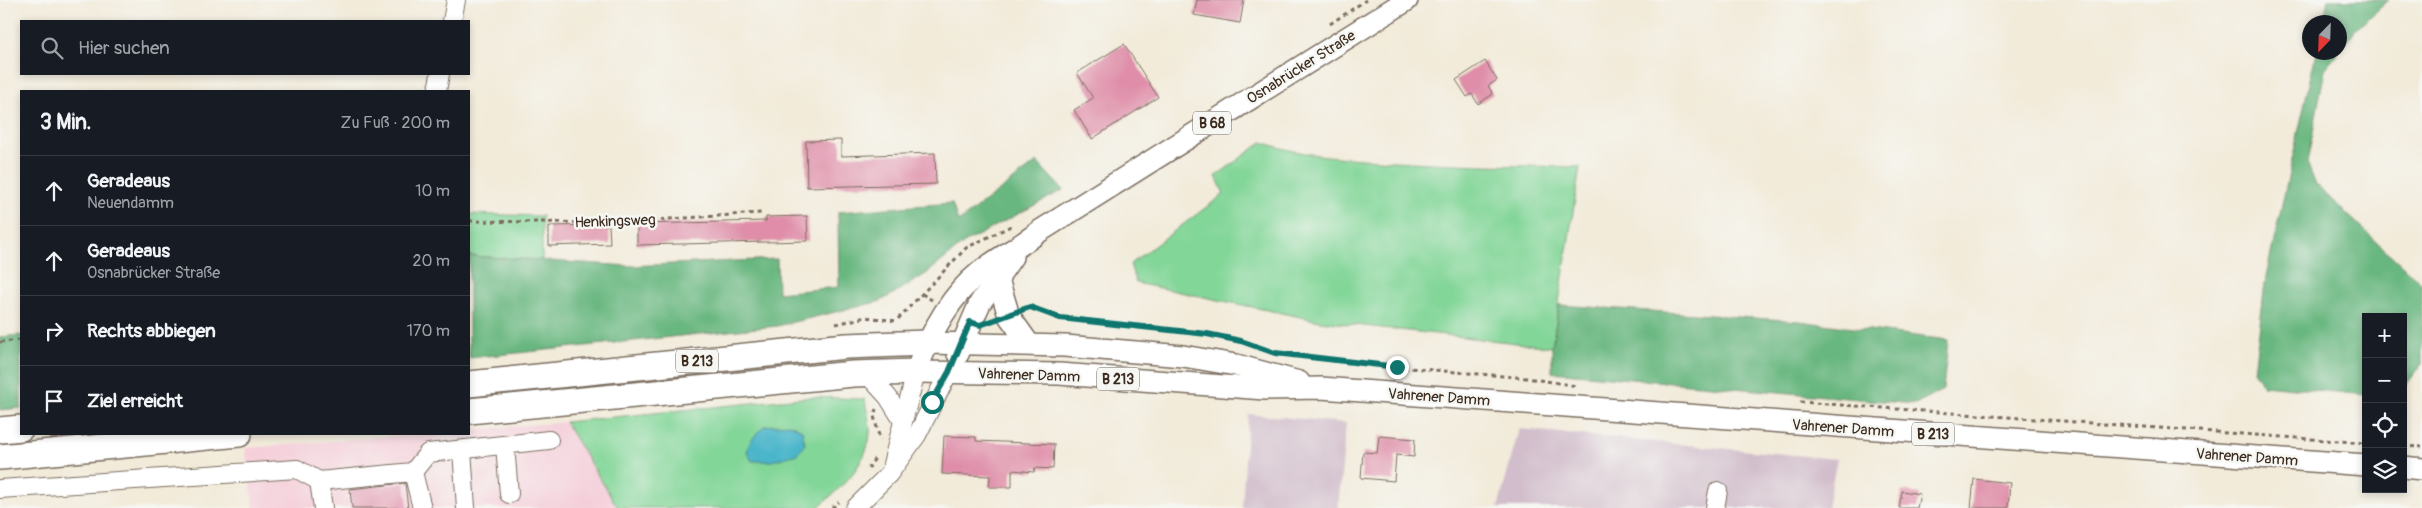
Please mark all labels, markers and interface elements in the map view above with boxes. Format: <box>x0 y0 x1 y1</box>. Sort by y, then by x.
north arrow <box>2302 15 2347 60</box>
search box <box>20 20 470 75</box>
street label: Osnabrücker Straße <box>1243 26 1360 109</box>
icon: search <box>38 34 66 62</box>
text: Hier suchen <box>78 36 170 60</box>
text: 3 Min. <box>40 109 91 136</box>
road number: B 68 <box>1193 112 1231 134</box>
text: Zu Fuß · 200 m <box>341 113 450 133</box>
text: Geradeaus <box>87 169 170 193</box>
icon: ahead <box>40 177 68 205</box>
text: 10 m <box>415 181 450 201</box>
text: Neuendamm <box>87 193 174 213</box>
street label: Henkingsweg <box>574 211 656 232</box>
text: Geradeaus <box>87 239 170 263</box>
icon: ahead <box>40 247 68 275</box>
text: 20 m <box>412 251 450 271</box>
text: Osnabrücker Straße <box>87 263 220 283</box>
map controls <box>2362 313 2407 493</box>
button: + <box>2362 313 2407 358</box>
icon: right <box>40 317 68 345</box>
text: Rechts abbiegen <box>87 319 216 343</box>
text: 170 m <box>407 321 450 341</box>
road number: B 213 <box>676 350 718 372</box>
route end <box>1386 356 1409 379</box>
button: − <box>2362 358 2407 403</box>
street label: Vahrener Damm <box>977 364 1081 387</box>
road number: B 213 <box>1097 368 1139 390</box>
street label: Vahrener Damm <box>1387 384 1491 411</box>
icon: arrive <box>40 387 68 415</box>
text: Ziel erreicht <box>87 389 183 413</box>
route start <box>921 391 944 414</box>
button: locate <box>2362 403 2407 448</box>
street label: Vahrener Damm <box>1791 415 1895 442</box>
road number: B 213 <box>1912 422 1954 446</box>
street label: Vahrener Damm <box>2195 444 2299 471</box>
button: layers <box>2362 448 2407 493</box>

